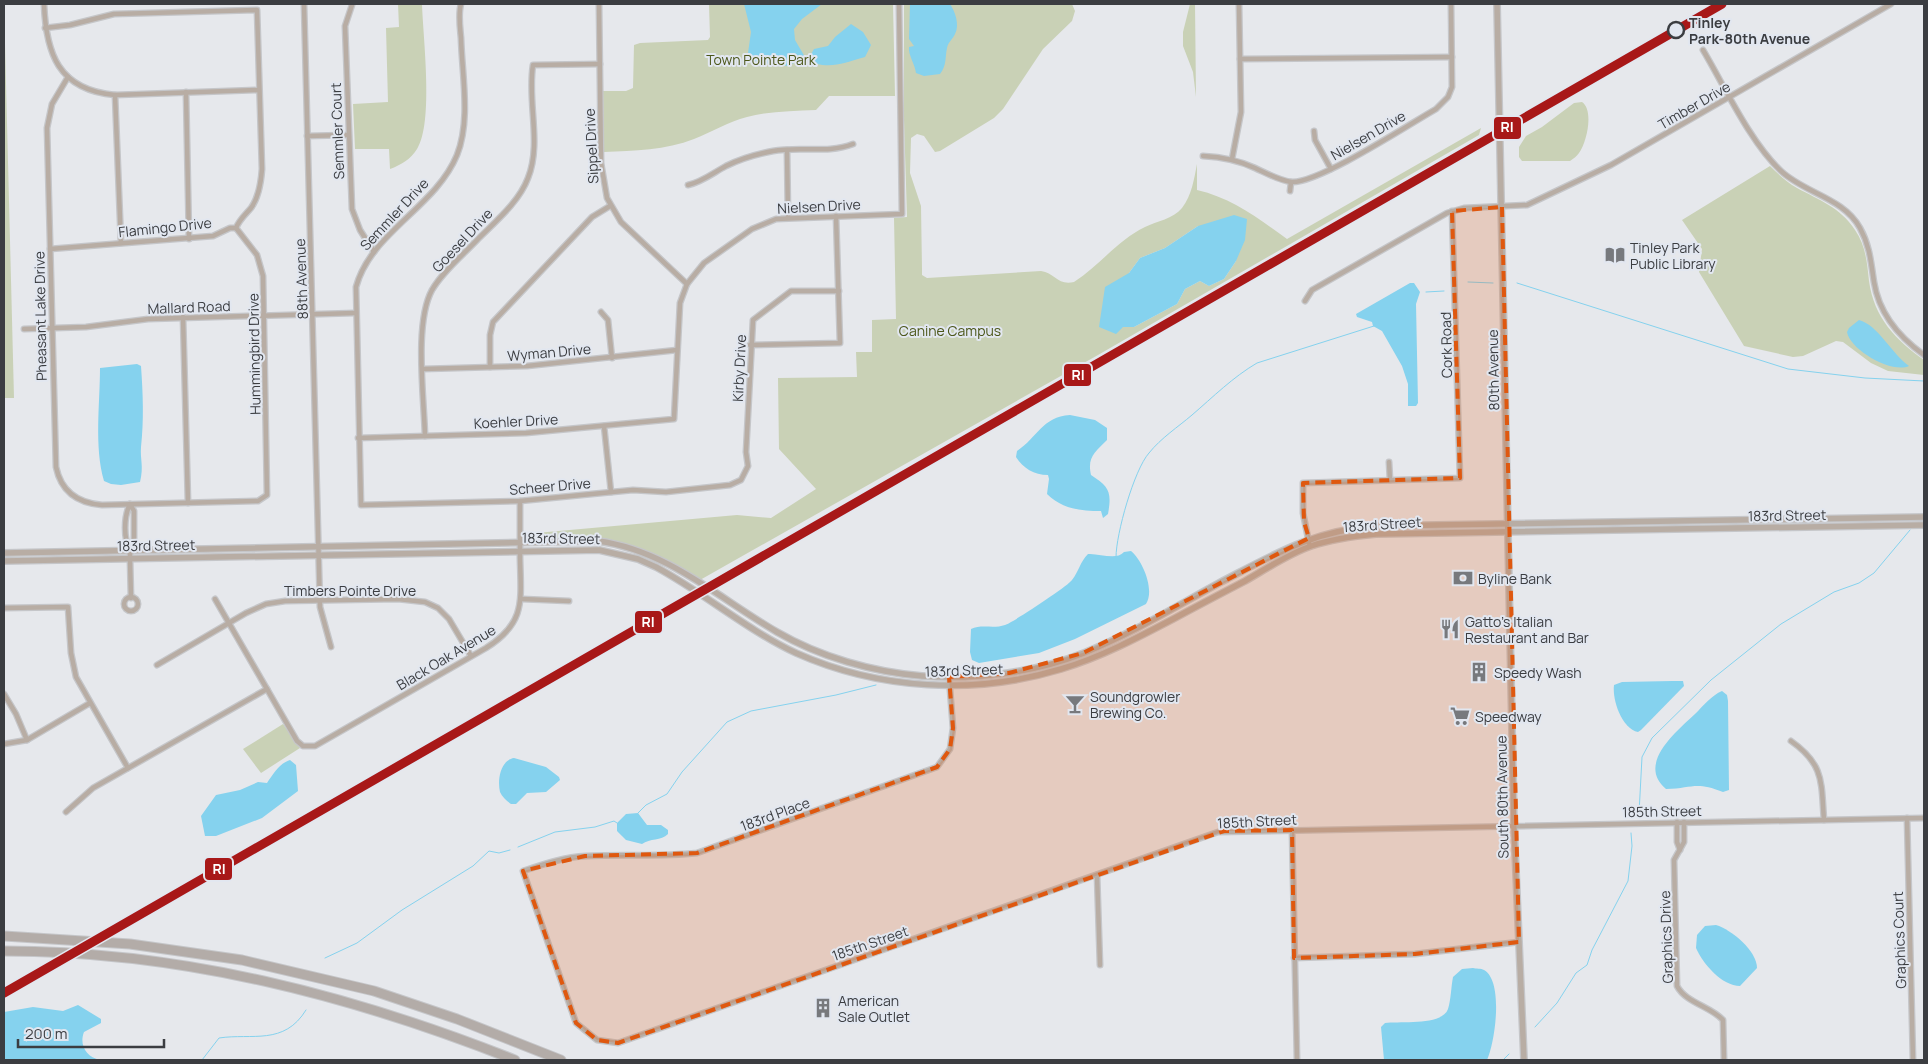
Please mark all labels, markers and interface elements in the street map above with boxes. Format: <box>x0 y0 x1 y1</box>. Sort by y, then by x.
place label: Tinley Park-80th Avenue <box>1689 13 1810 48</box>
marker: Tinley Park-80th Avenue <box>1667 21 1685 39</box>
park label: Town Pointe Park <box>706 50 817 69</box>
street label: Timber Drive <box>1654 77 1734 133</box>
street label: Semmler Court <box>326 82 348 180</box>
street label: Nielsen Drive <box>1327 106 1409 164</box>
street label: Sippel Drive <box>580 108 602 184</box>
line badge: RI <box>1493 116 1522 140</box>
text: RI <box>1500 117 1514 136</box>
street label: Semmler Drive <box>356 174 432 254</box>
street label: Nielsen Drive <box>777 194 861 218</box>
street label: Goesel Drive <box>428 204 496 276</box>
street label: Flamingo Drive <box>117 213 213 241</box>
street label: 88th Avenue <box>290 238 312 320</box>
place label: Tinley Park Public Library <box>1630 238 1716 273</box>
library icon: Tinley Park Public Library <box>1604 244 1626 266</box>
street label: Pheasant Lake Drive <box>29 251 51 381</box>
street label: Hummingbird Drive <box>243 293 265 415</box>
street label: Mallard Road <box>147 296 231 318</box>
street label: Cork Road <box>1436 312 1456 378</box>
park label: Canine Campus <box>899 321 1001 340</box>
street label: 80th Avenue <box>1483 329 1503 411</box>
street label: Kirby Drive <box>728 334 750 402</box>
street label: Wyman Drive <box>506 339 592 365</box>
line badge: RI <box>1063 363 1092 387</box>
text: RI <box>1071 365 1085 384</box>
street label: Koehler Drive <box>473 409 559 433</box>
street label: Scheer Drive <box>508 473 592 499</box>
street label: 183rd Street <box>1748 505 1827 525</box>
street label: 183rd Street <box>1342 512 1422 536</box>
street label: 183rd Street <box>522 528 601 548</box>
street label: 183rd Street <box>117 535 196 555</box>
bank icon: Byline Bank <box>1452 567 1474 589</box>
place label: Byline Bank <box>1478 569 1552 588</box>
street label: Timbers Pointe Drive <box>284 581 416 600</box>
line badge: RI <box>634 610 663 634</box>
text: RI <box>641 612 655 631</box>
place label: Gatto's Italian Restaurant and Bar <box>1465 612 1589 647</box>
restaurant icon: Gatto's Italian Restaurant and Bar <box>1439 618 1461 640</box>
street label: Black Oak Avenue <box>393 620 499 694</box>
street label: 183rd Street <box>924 659 1004 681</box>
building icon: Speedy Wash <box>1468 661 1490 683</box>
place label: Speedy Wash <box>1494 663 1582 682</box>
place label: Soundgrowler Brewing Co. <box>1090 687 1180 722</box>
bar icon: Soundgrowler Brewing Co. <box>1064 693 1086 715</box>
supermarket icon: Speedway <box>1449 705 1471 727</box>
place label: Speedway <box>1475 707 1542 726</box>
street label: South 80th Avenue <box>1491 735 1513 859</box>
street label: 183rd Place <box>738 793 812 835</box>
street label: 185th Street <box>1622 801 1702 821</box>
street label: 185th Street <box>1217 809 1298 833</box>
line badge: RI <box>204 857 233 881</box>
text: RI <box>212 859 226 878</box>
street label: Graphics Drive <box>1655 890 1677 984</box>
street label: Graphics Court <box>1888 891 1910 989</box>
street label: 185th Street <box>829 921 911 965</box>
place label: American Sale Outlet <box>838 991 910 1026</box>
building icon: American Sale Outlet <box>812 997 834 1019</box>
scale bar <box>18 1016 164 1048</box>
text: 200 m <box>25 1023 68 1044</box>

